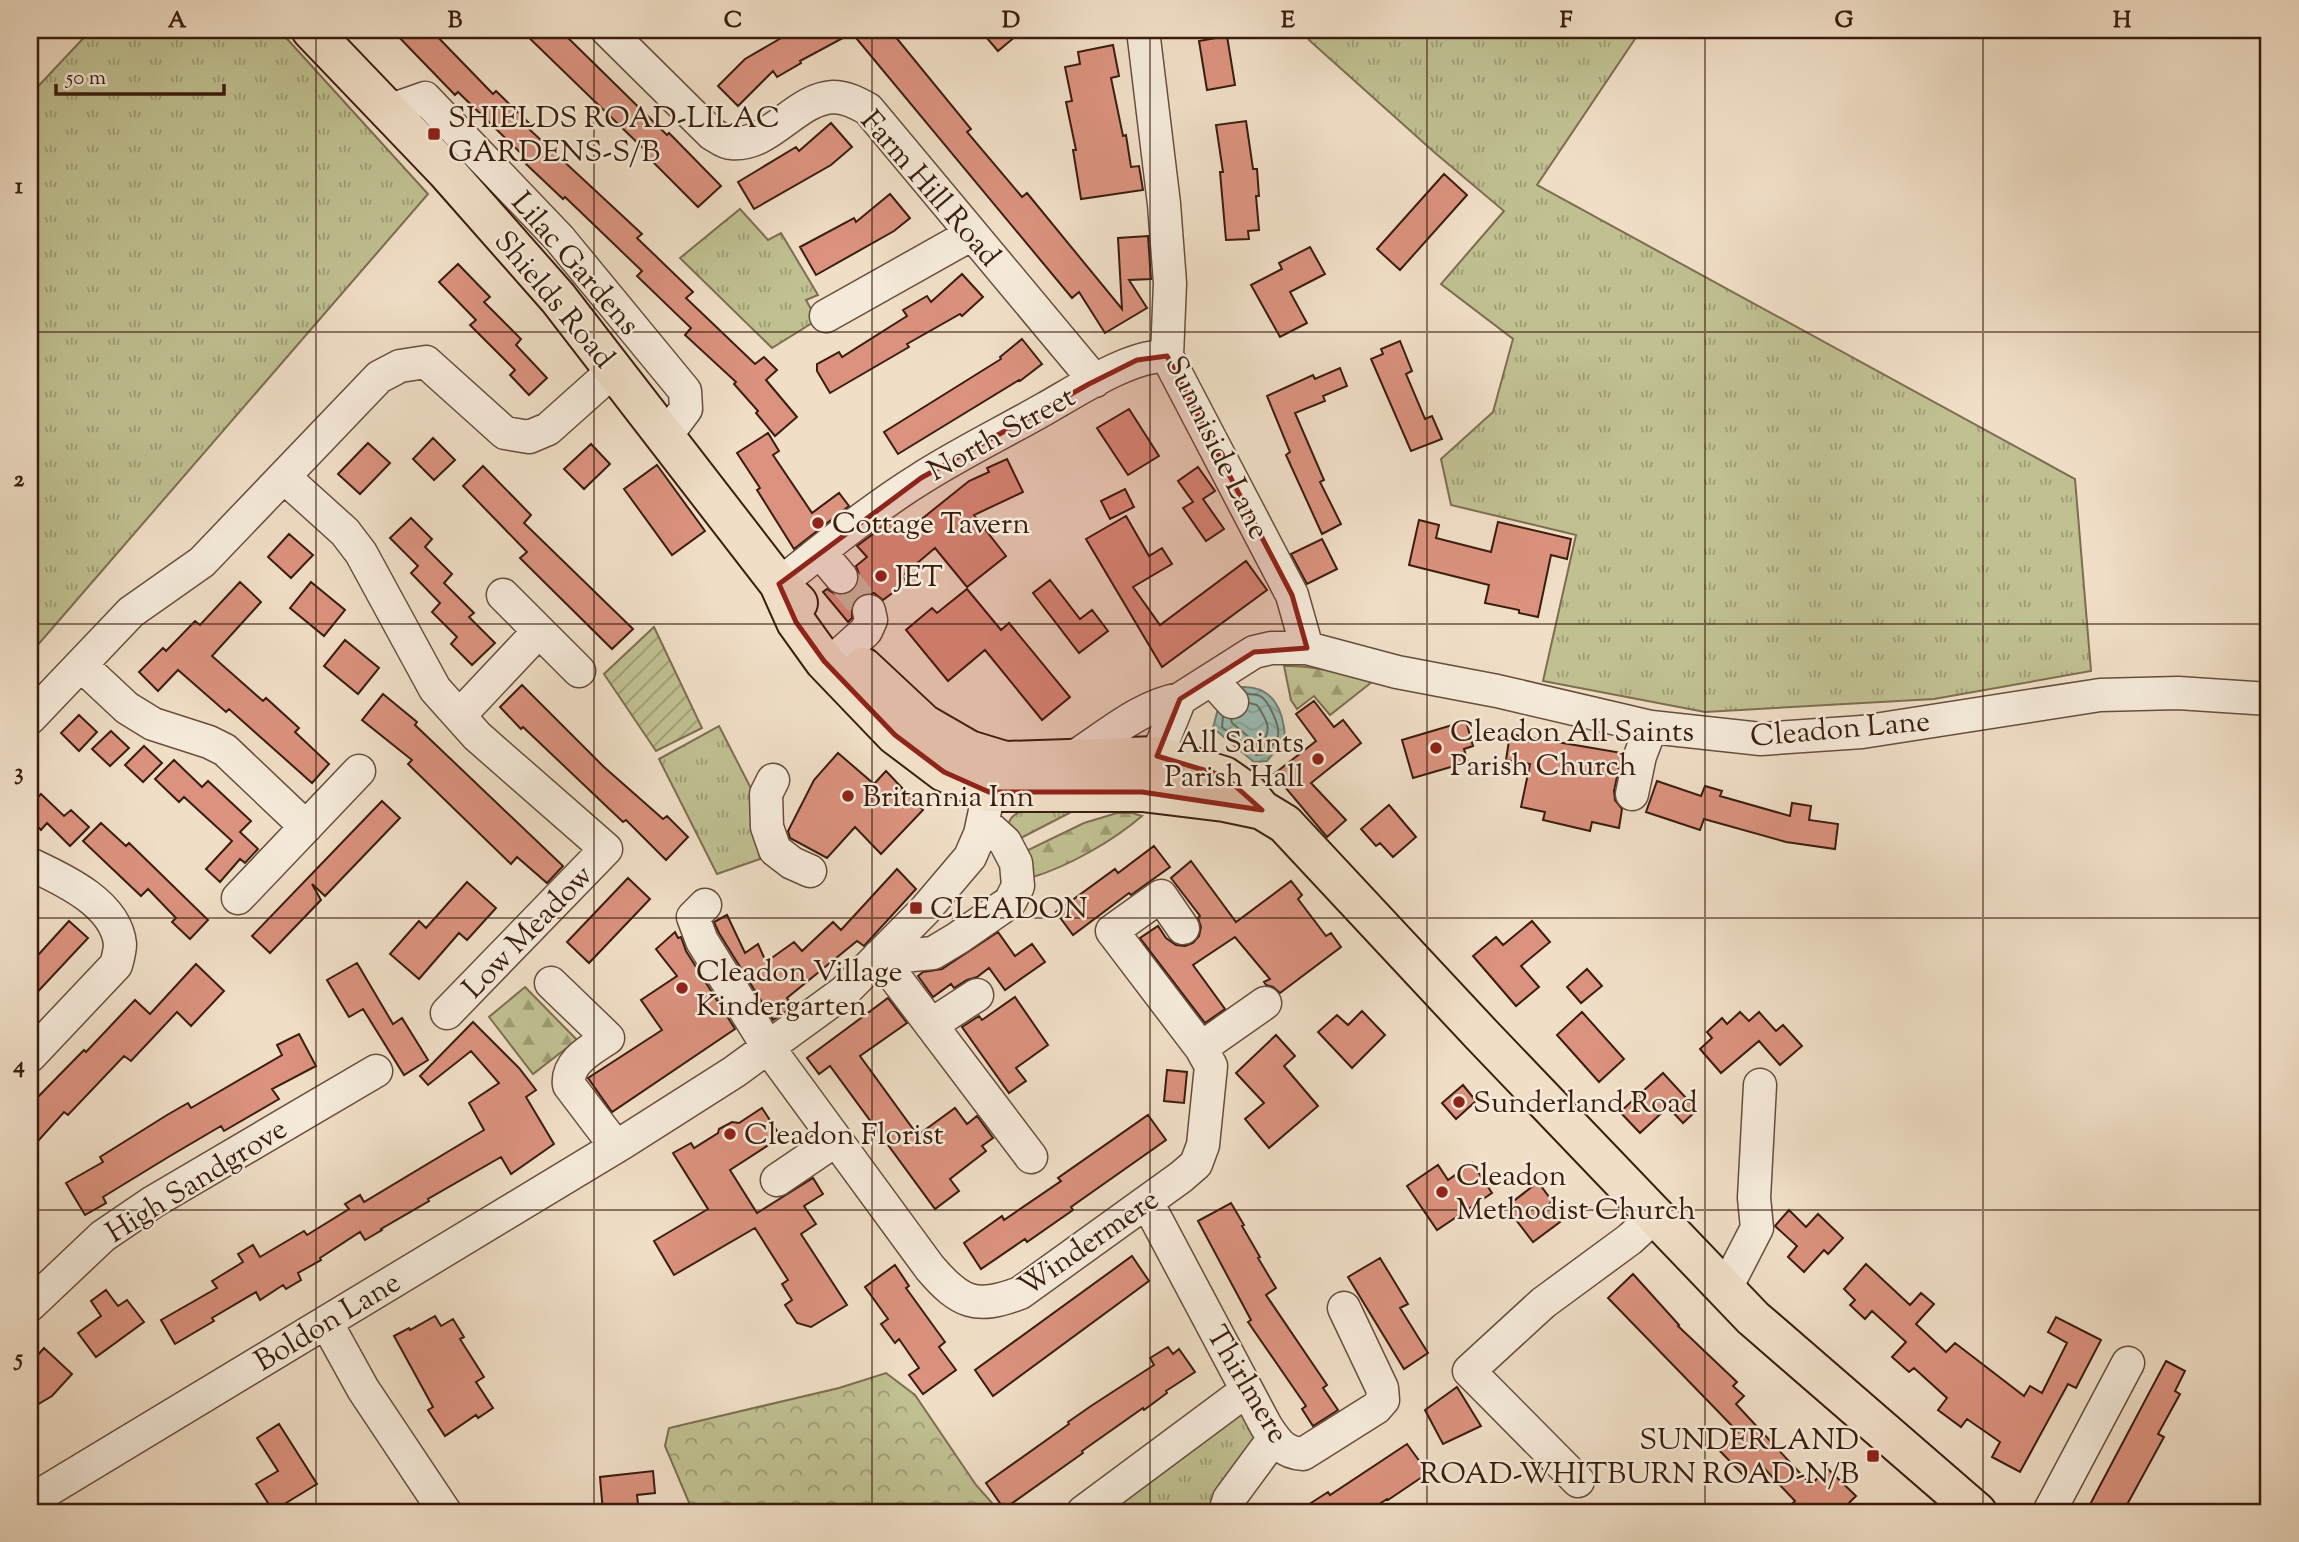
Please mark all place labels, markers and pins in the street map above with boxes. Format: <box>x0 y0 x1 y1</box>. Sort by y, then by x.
place label: SHIELDS ROAD-LILAC GARDENS-S/B <box>448 98 780 175</box>
marker: SHIELDS ROAD-LILAC GARDENS-S/B <box>426 126 442 142</box>
place label: Cottage Tavern <box>832 504 1030 547</box>
marker: Cottage Tavern <box>810 515 826 531</box>
place label: JET <box>893 557 943 600</box>
marker: JET <box>873 568 889 584</box>
place label: Cleadon All Saints Parish Church <box>1450 712 1694 789</box>
place label: All Saints Parish Hall <box>1164 723 1304 800</box>
marker: Cleadon All Saints Parish Church <box>1428 740 1444 756</box>
marker: All Saints Parish Hall <box>1310 751 1326 767</box>
place label: Britannia Inn <box>862 777 1034 820</box>
marker: Britannia Inn <box>840 788 856 804</box>
place label: CLEADON <box>930 889 1088 932</box>
marker: CLEADON <box>908 900 924 916</box>
place label: Cleadon Village Kindergarten <box>696 952 902 1029</box>
marker: Cleadon Village Kindergarten <box>674 980 690 996</box>
place label: Sunderland Road <box>1473 1083 1698 1126</box>
marker: Sunderland Road <box>1451 1094 1467 1110</box>
place label: Cleadon Florist <box>744 1115 944 1158</box>
marker: Cleadon Florist <box>722 1126 738 1142</box>
place label: Cleadon Methodist Church <box>1456 1156 1696 1233</box>
marker: Cleadon Methodist Church <box>1434 1184 1450 1200</box>
place label: SUNDERLAND ROAD-WHITBURN ROAD-N/B <box>1420 1420 1859 1497</box>
marker: SUNDERLAND ROAD-WHITBURN ROAD-N/B <box>1865 1448 1881 1464</box>

